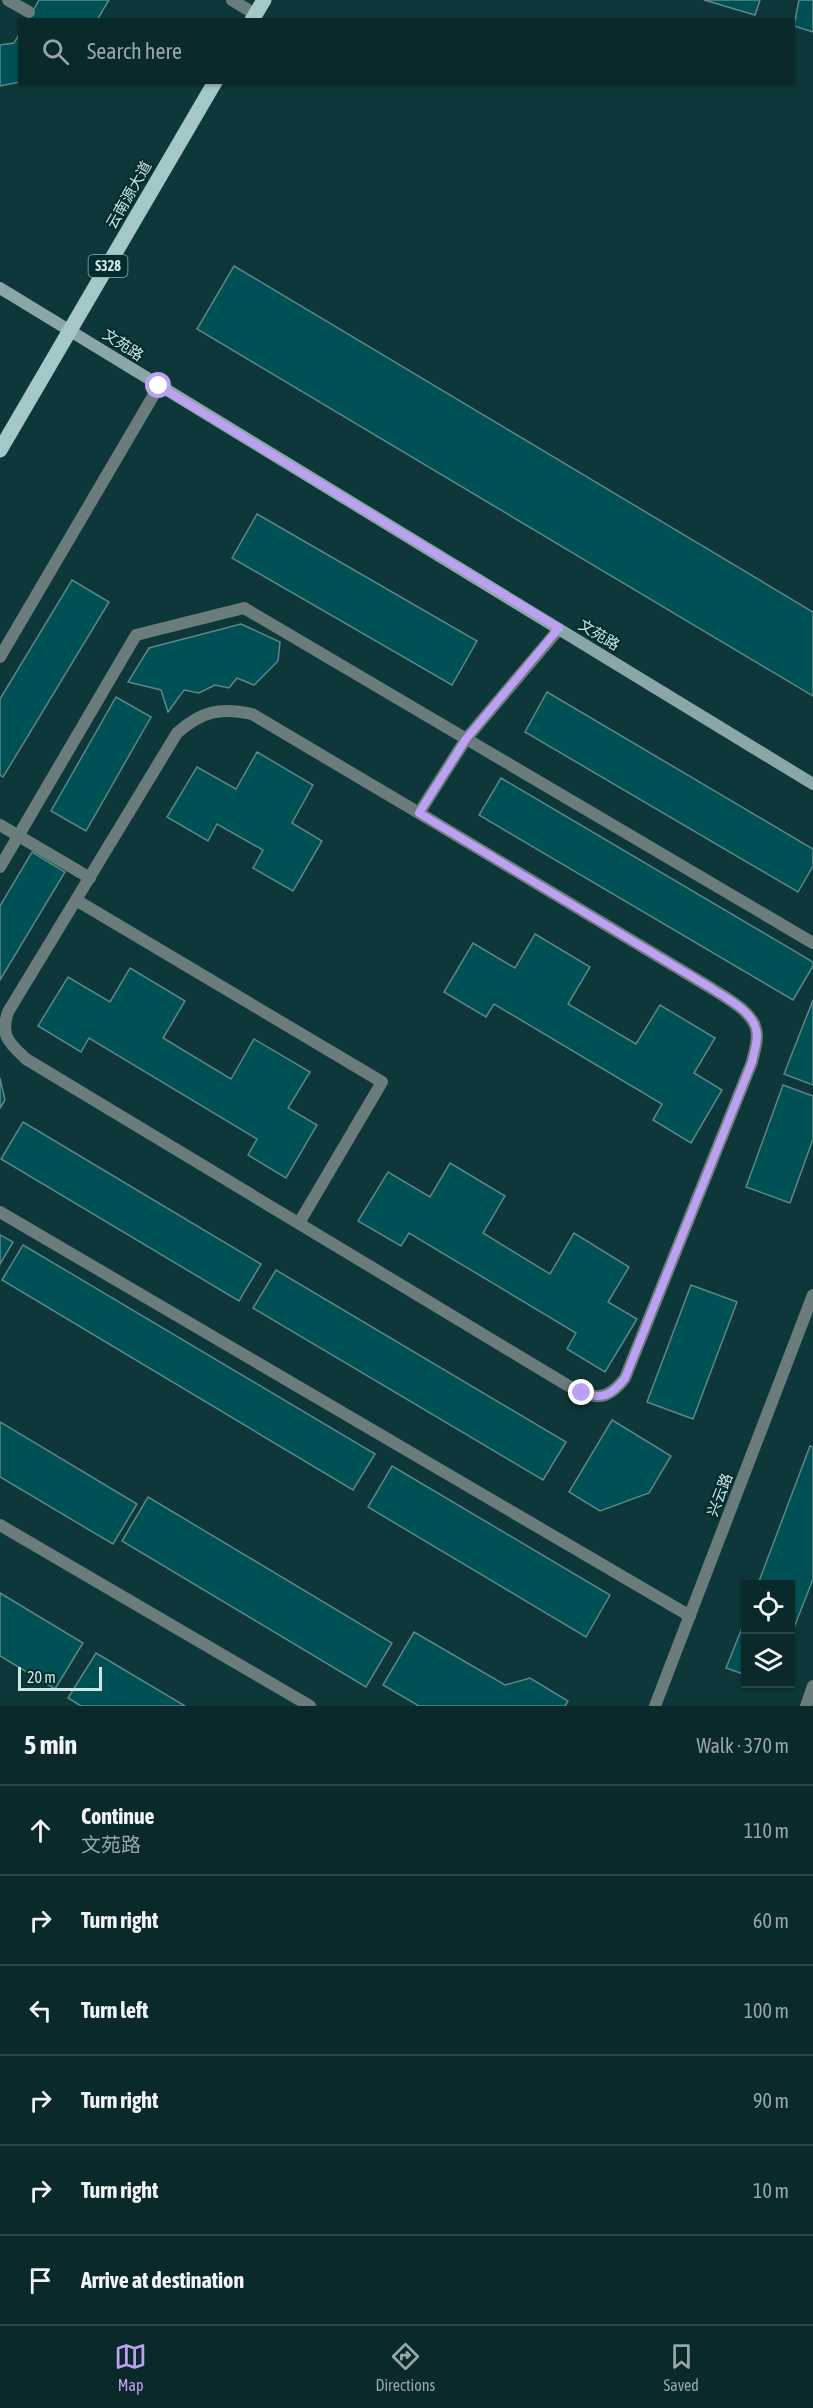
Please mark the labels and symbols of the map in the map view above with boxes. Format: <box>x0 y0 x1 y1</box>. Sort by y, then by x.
street label: 云南源大道 <box>102 158 155 231</box>
road number: S328 <box>88 255 128 277</box>
street label: 文苑路 <box>100 325 147 364</box>
route start <box>145 372 171 398</box>
street label: 文苑路 <box>576 616 623 653</box>
route end <box>568 1379 594 1405</box>
street label: 兴云路 <box>704 1471 736 1519</box>
scale bar <box>18 1664 102 1692</box>

